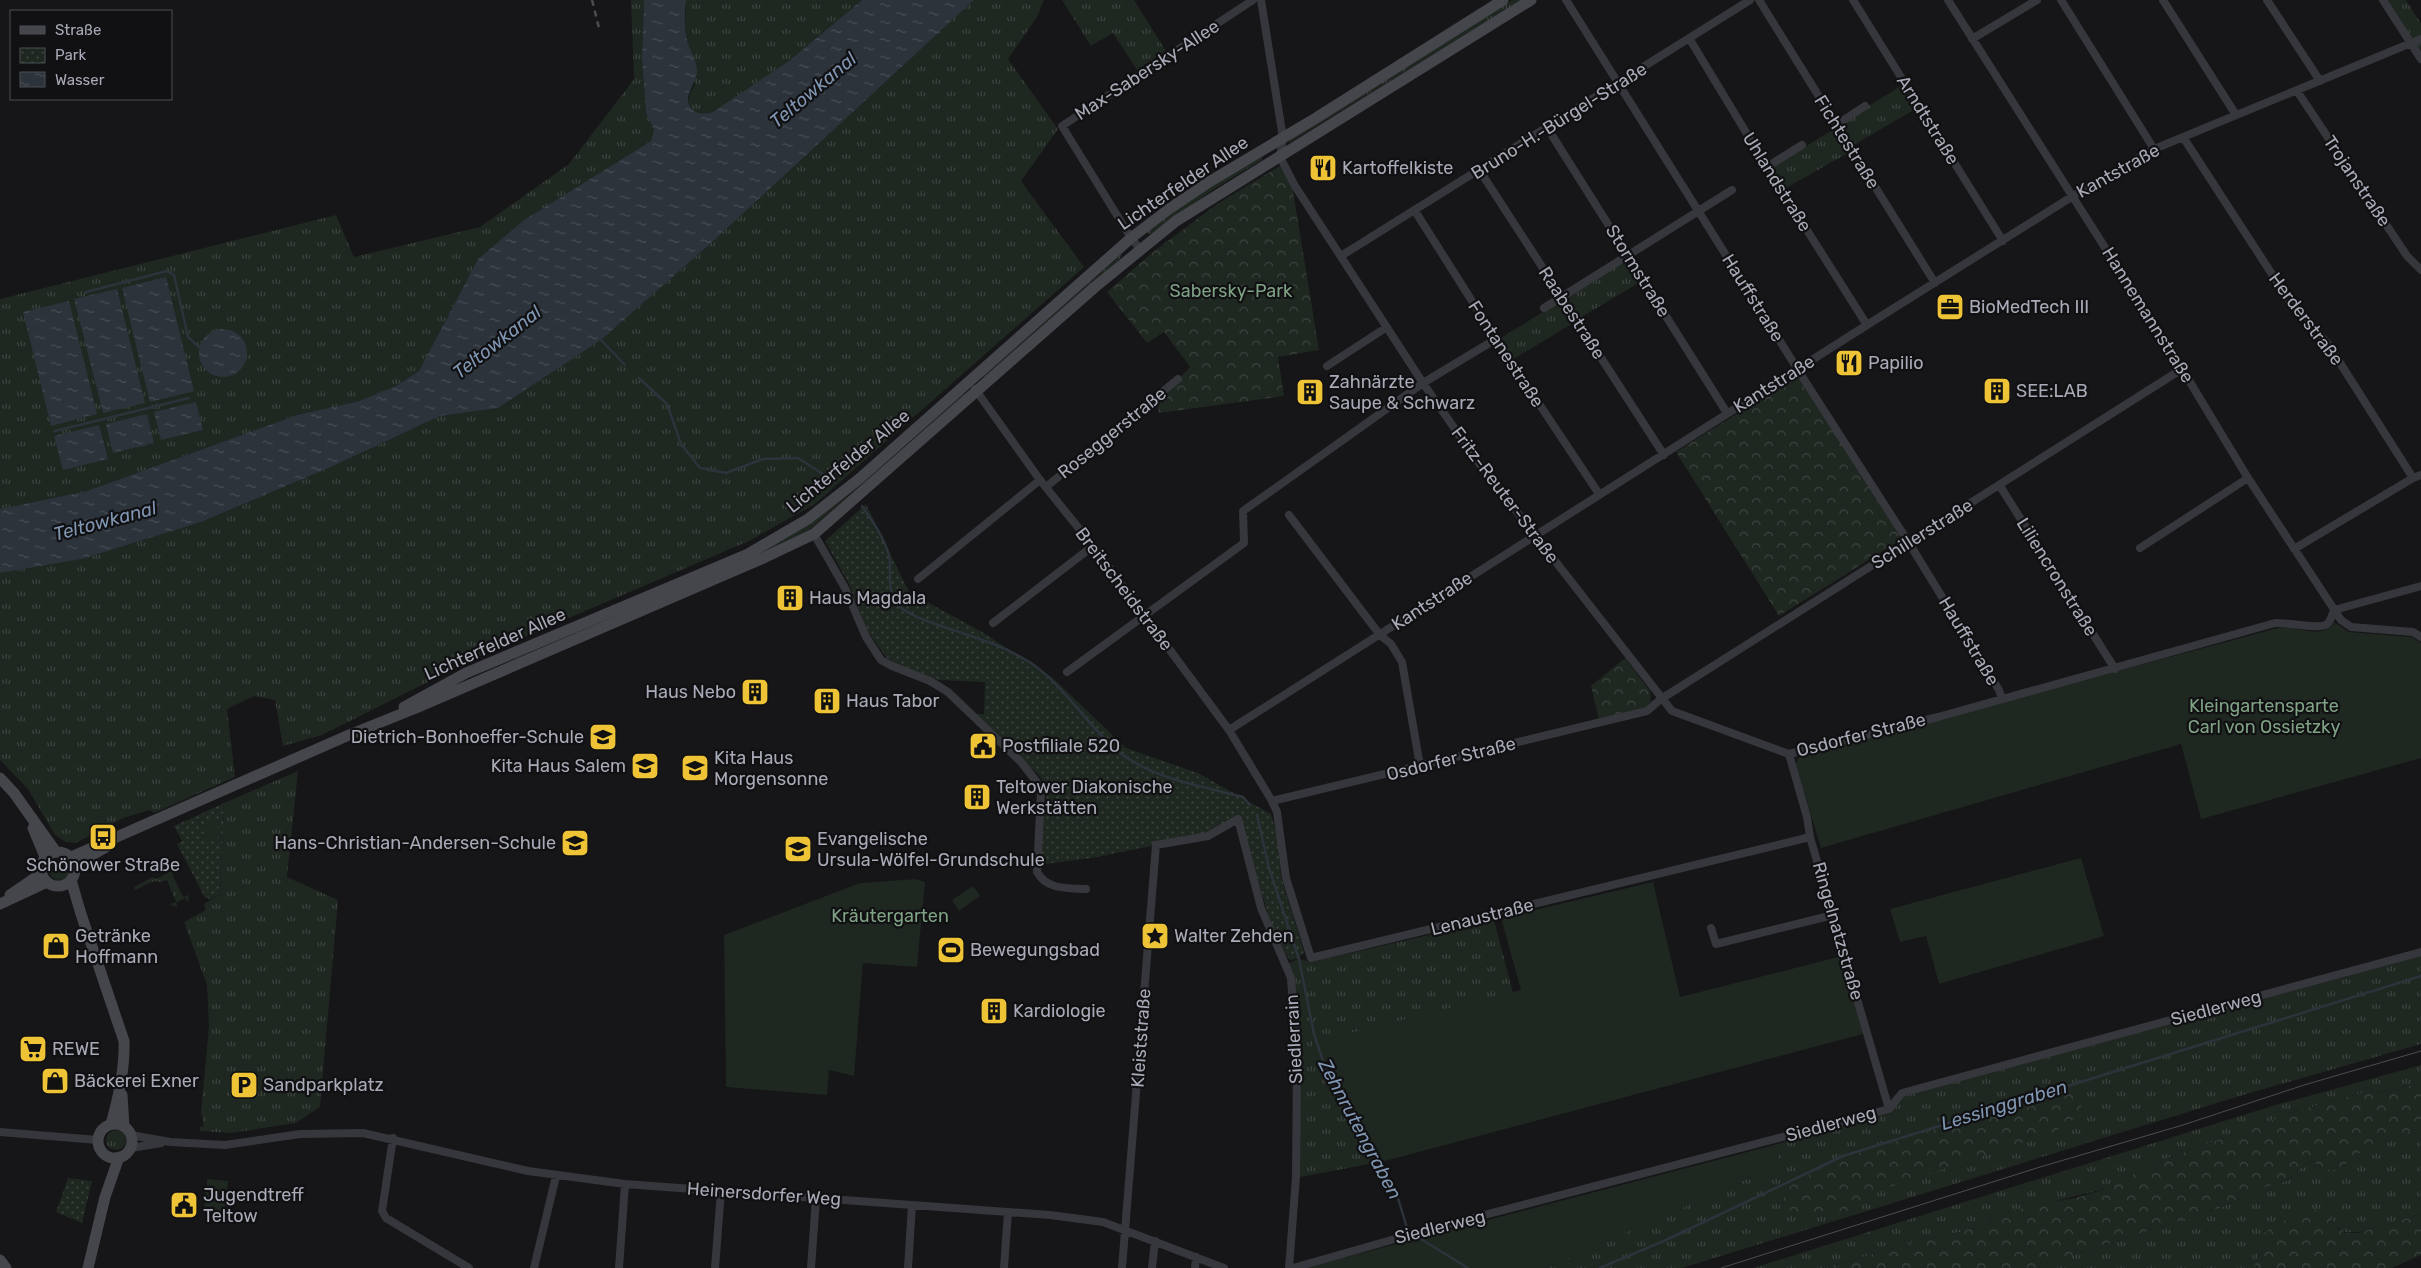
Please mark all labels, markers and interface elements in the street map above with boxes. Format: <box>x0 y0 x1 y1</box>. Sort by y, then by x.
legend <box>10 10 172 100</box>
street label: Max-Sabersky-Allee <box>1071 15 1223 125</box>
text: Straße <box>55 21 101 39</box>
text: Park <box>55 46 86 64</box>
water label: Teltowkanal <box>765 47 861 133</box>
street label: Bruno-H.-Bürgel-Straße <box>1467 58 1651 184</box>
text: Wasser <box>55 71 105 89</box>
street label: Arndtstraße <box>1892 71 1964 169</box>
street label: Fichtestraße <box>1810 91 1884 193</box>
street label: Uhlandstraße <box>1738 128 1816 236</box>
street label: Lichterfelder Allee <box>1114 131 1252 235</box>
street label: Trojanstraße <box>2319 131 2395 231</box>
street label: Kantstraße <box>2072 139 2164 203</box>
restaurant icon: Kartoffelkiste <box>1308 153 1338 183</box>
place label: Kartoffelkiste <box>1342 157 1453 179</box>
street label: Stormstraße <box>1601 221 1675 321</box>
street label: Hannemannstraße <box>2097 243 2199 387</box>
street label: Hauffstraße <box>1717 250 1789 346</box>
street label: Raabestraße <box>1534 263 1610 363</box>
street label: Herderstraße <box>2264 268 2348 370</box>
park label: Sabersky-Park <box>1170 280 1293 302</box>
office icon: BioMedTech III <box>1935 292 1965 322</box>
street label: Fontanestraße <box>1463 296 1549 412</box>
place label: BioMedTech III <box>1969 296 2089 318</box>
water label: Teltowkanal <box>448 300 546 384</box>
restaurant icon: Papilio <box>1834 348 1864 378</box>
street label: Kantstraße <box>1729 350 1819 418</box>
place label: Papilio <box>1868 352 1923 374</box>
place label: Zahnärzte Saupe & Schwarz <box>1329 371 1475 414</box>
building icon: SEE:LAB <box>1982 376 2012 406</box>
building icon: Zahnärzte Saupe & Schwarz <box>1295 377 1325 407</box>
place label: SEE:LAB <box>2016 380 2088 402</box>
street label: Roseggerstraße <box>1053 383 1171 483</box>
street label: Lichterfelder Allee <box>782 404 914 518</box>
street label: Fritz-Reuter-Straße <box>1446 422 1564 568</box>
street label: Schillerstraße <box>1867 494 1977 574</box>
water label: Teltowkanal <box>51 496 159 546</box>
street label: Liliencronstraße <box>2012 514 2102 640</box>
street label: Breitscheidstraße <box>1070 523 1178 655</box>
street label: Kantstraße <box>1387 567 1477 635</box>
building icon: Haus Magdala <box>775 583 805 613</box>
place label: Haus Magdala <box>809 587 926 609</box>
street label: Hauffstraße <box>1934 593 2004 689</box>
street label: Lichterfelder Allee <box>421 603 569 685</box>
building icon: Haus Nebo <box>740 677 770 707</box>
place label: Haus Nebo <box>645 681 736 703</box>
building icon: Haus Tabor <box>812 686 842 716</box>
place label: Haus Tabor <box>846 690 940 712</box>
park label: Kleingartensparte Carl von Ossietzky <box>2188 695 2340 738</box>
street label: Osdorfer Straße <box>1794 708 1928 762</box>
school or university icon: Dietrich-Bonhoeffer-Schule <box>588 722 618 752</box>
place label: Dietrich-Bonhoeffer-Schule <box>351 726 584 748</box>
public building icon: Postfiliale 520 <box>968 731 998 761</box>
street label: Osdorfer Straße <box>1384 732 1518 786</box>
place label: Postfiliale 520 <box>1002 735 1120 757</box>
place label: Kita Haus Morgensonne <box>714 747 828 790</box>
school or university icon: Kita Haus Salem <box>630 751 660 781</box>
school or university icon: Kita Haus Morgensonne <box>680 753 710 783</box>
place label: Kita Haus Salem <box>491 755 626 777</box>
place label: Teltower Diakonische Werkstätten <box>996 776 1173 819</box>
building icon: Teltower Diakonische Werkstätten <box>962 782 992 812</box>
bus stop icon: Schönower Straße <box>88 822 118 852</box>
school or university icon: Hans-Christian-Andersen-Schule <box>560 828 590 858</box>
place label: Evangelische Ursula-Wölfel-Grundschule <box>817 828 1045 871</box>
place label: Hans-Christian-Andersen-Schule <box>274 832 556 854</box>
school or university icon: Evangelische Ursula-Wölfel-Grundschule <box>783 834 813 864</box>
place label: Schönower Straße <box>26 854 180 876</box>
street label: Ringelnatzstraße <box>1808 859 1868 1003</box>
street label: Lenaustraße <box>1428 894 1536 940</box>
park label: Kräutergarten <box>831 905 949 927</box>
place icon: Walter Zehden <box>1140 921 1170 951</box>
place label: Getränke Hoffmann <box>75 925 158 968</box>
place label: Walter Zehden <box>1174 925 1294 947</box>
shop icon: Getränke Hoffmann <box>41 931 71 961</box>
sports icon: Bewegungsbad <box>936 935 966 965</box>
place label: Bewegungsbad <box>970 939 1100 961</box>
street label: Siedlerweg <box>2168 985 2264 1031</box>
street label: Kleiststraße <box>1127 988 1155 1088</box>
street label: Siedlerrain <box>1281 994 1307 1084</box>
building icon: Kardiologie <box>979 996 1009 1026</box>
place label: Kardiologie <box>1013 1000 1106 1022</box>
supermarket icon: REWE <box>18 1034 48 1064</box>
place label: REWE <box>52 1038 100 1060</box>
water label: Zehnrutengraben <box>1313 1054 1407 1203</box>
shop icon: Bäckerei Exner <box>40 1066 70 1096</box>
place label: Bäckerei Exner <box>74 1070 199 1092</box>
parking icon: Sandparkplatz <box>229 1070 259 1100</box>
place label: Sandparkplatz <box>263 1074 384 1096</box>
water label: Lessinggraben <box>1938 1075 2070 1135</box>
street label: Siedlerweg <box>1783 1101 1879 1147</box>
street label: Heinersdorfer Weg <box>686 1178 842 1210</box>
place label: Jugendtreff Teltow <box>203 1184 304 1227</box>
public building icon: Jugendtreff Teltow <box>169 1190 199 1220</box>
street label: Siedlerweg <box>1392 1205 1488 1249</box>

